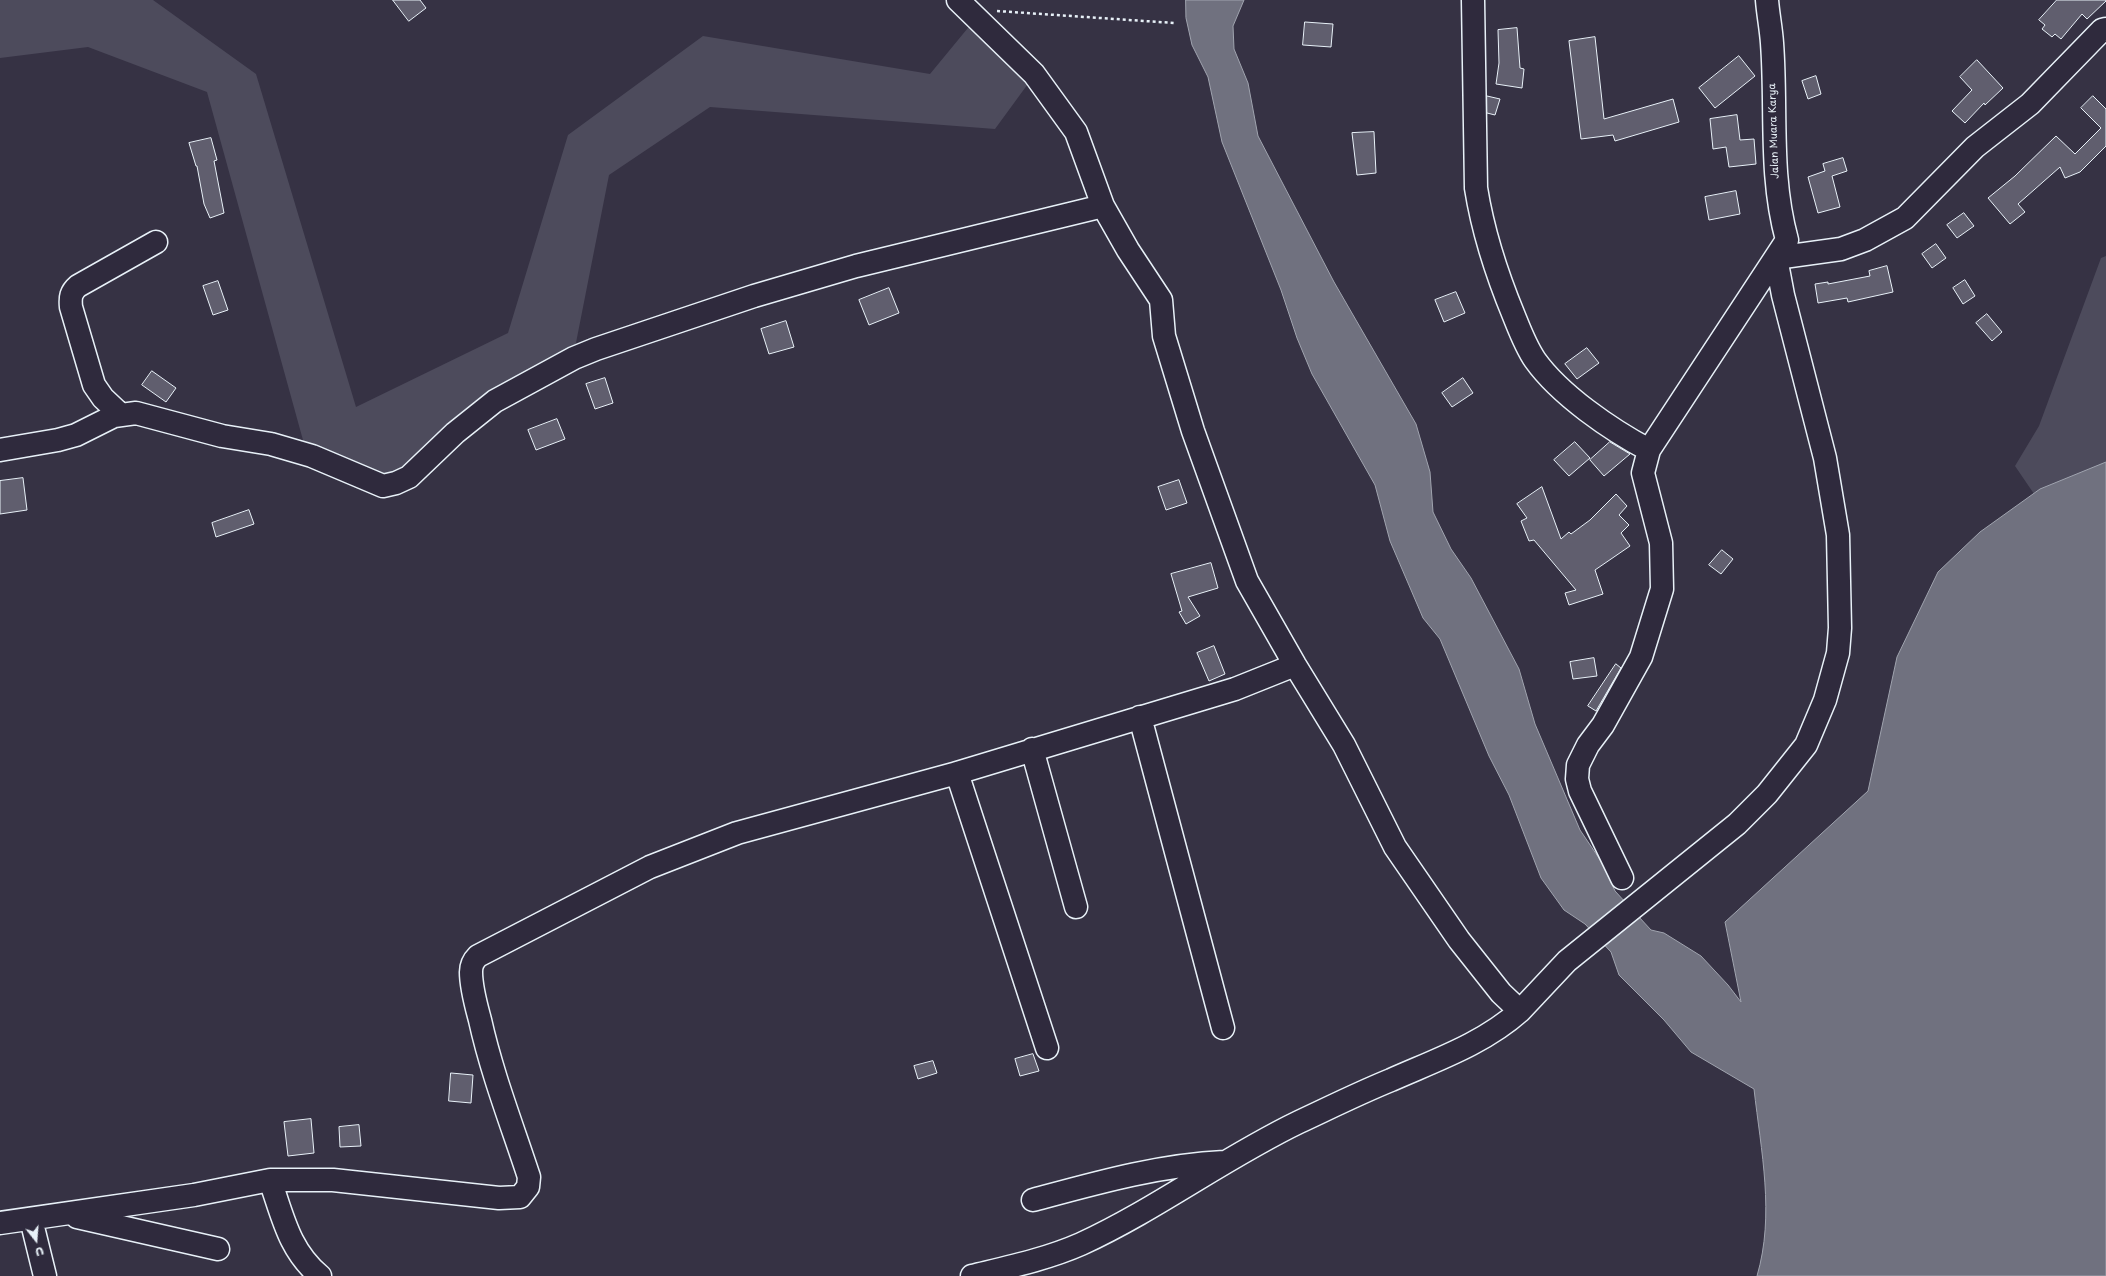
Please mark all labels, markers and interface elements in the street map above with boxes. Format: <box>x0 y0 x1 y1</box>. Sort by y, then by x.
street label: Jalan Muara Karya <box>1766 83 1782 179</box>
north arrow <box>16 1220 56 1260</box>
text: U <box>33 1243 46 1261</box>

